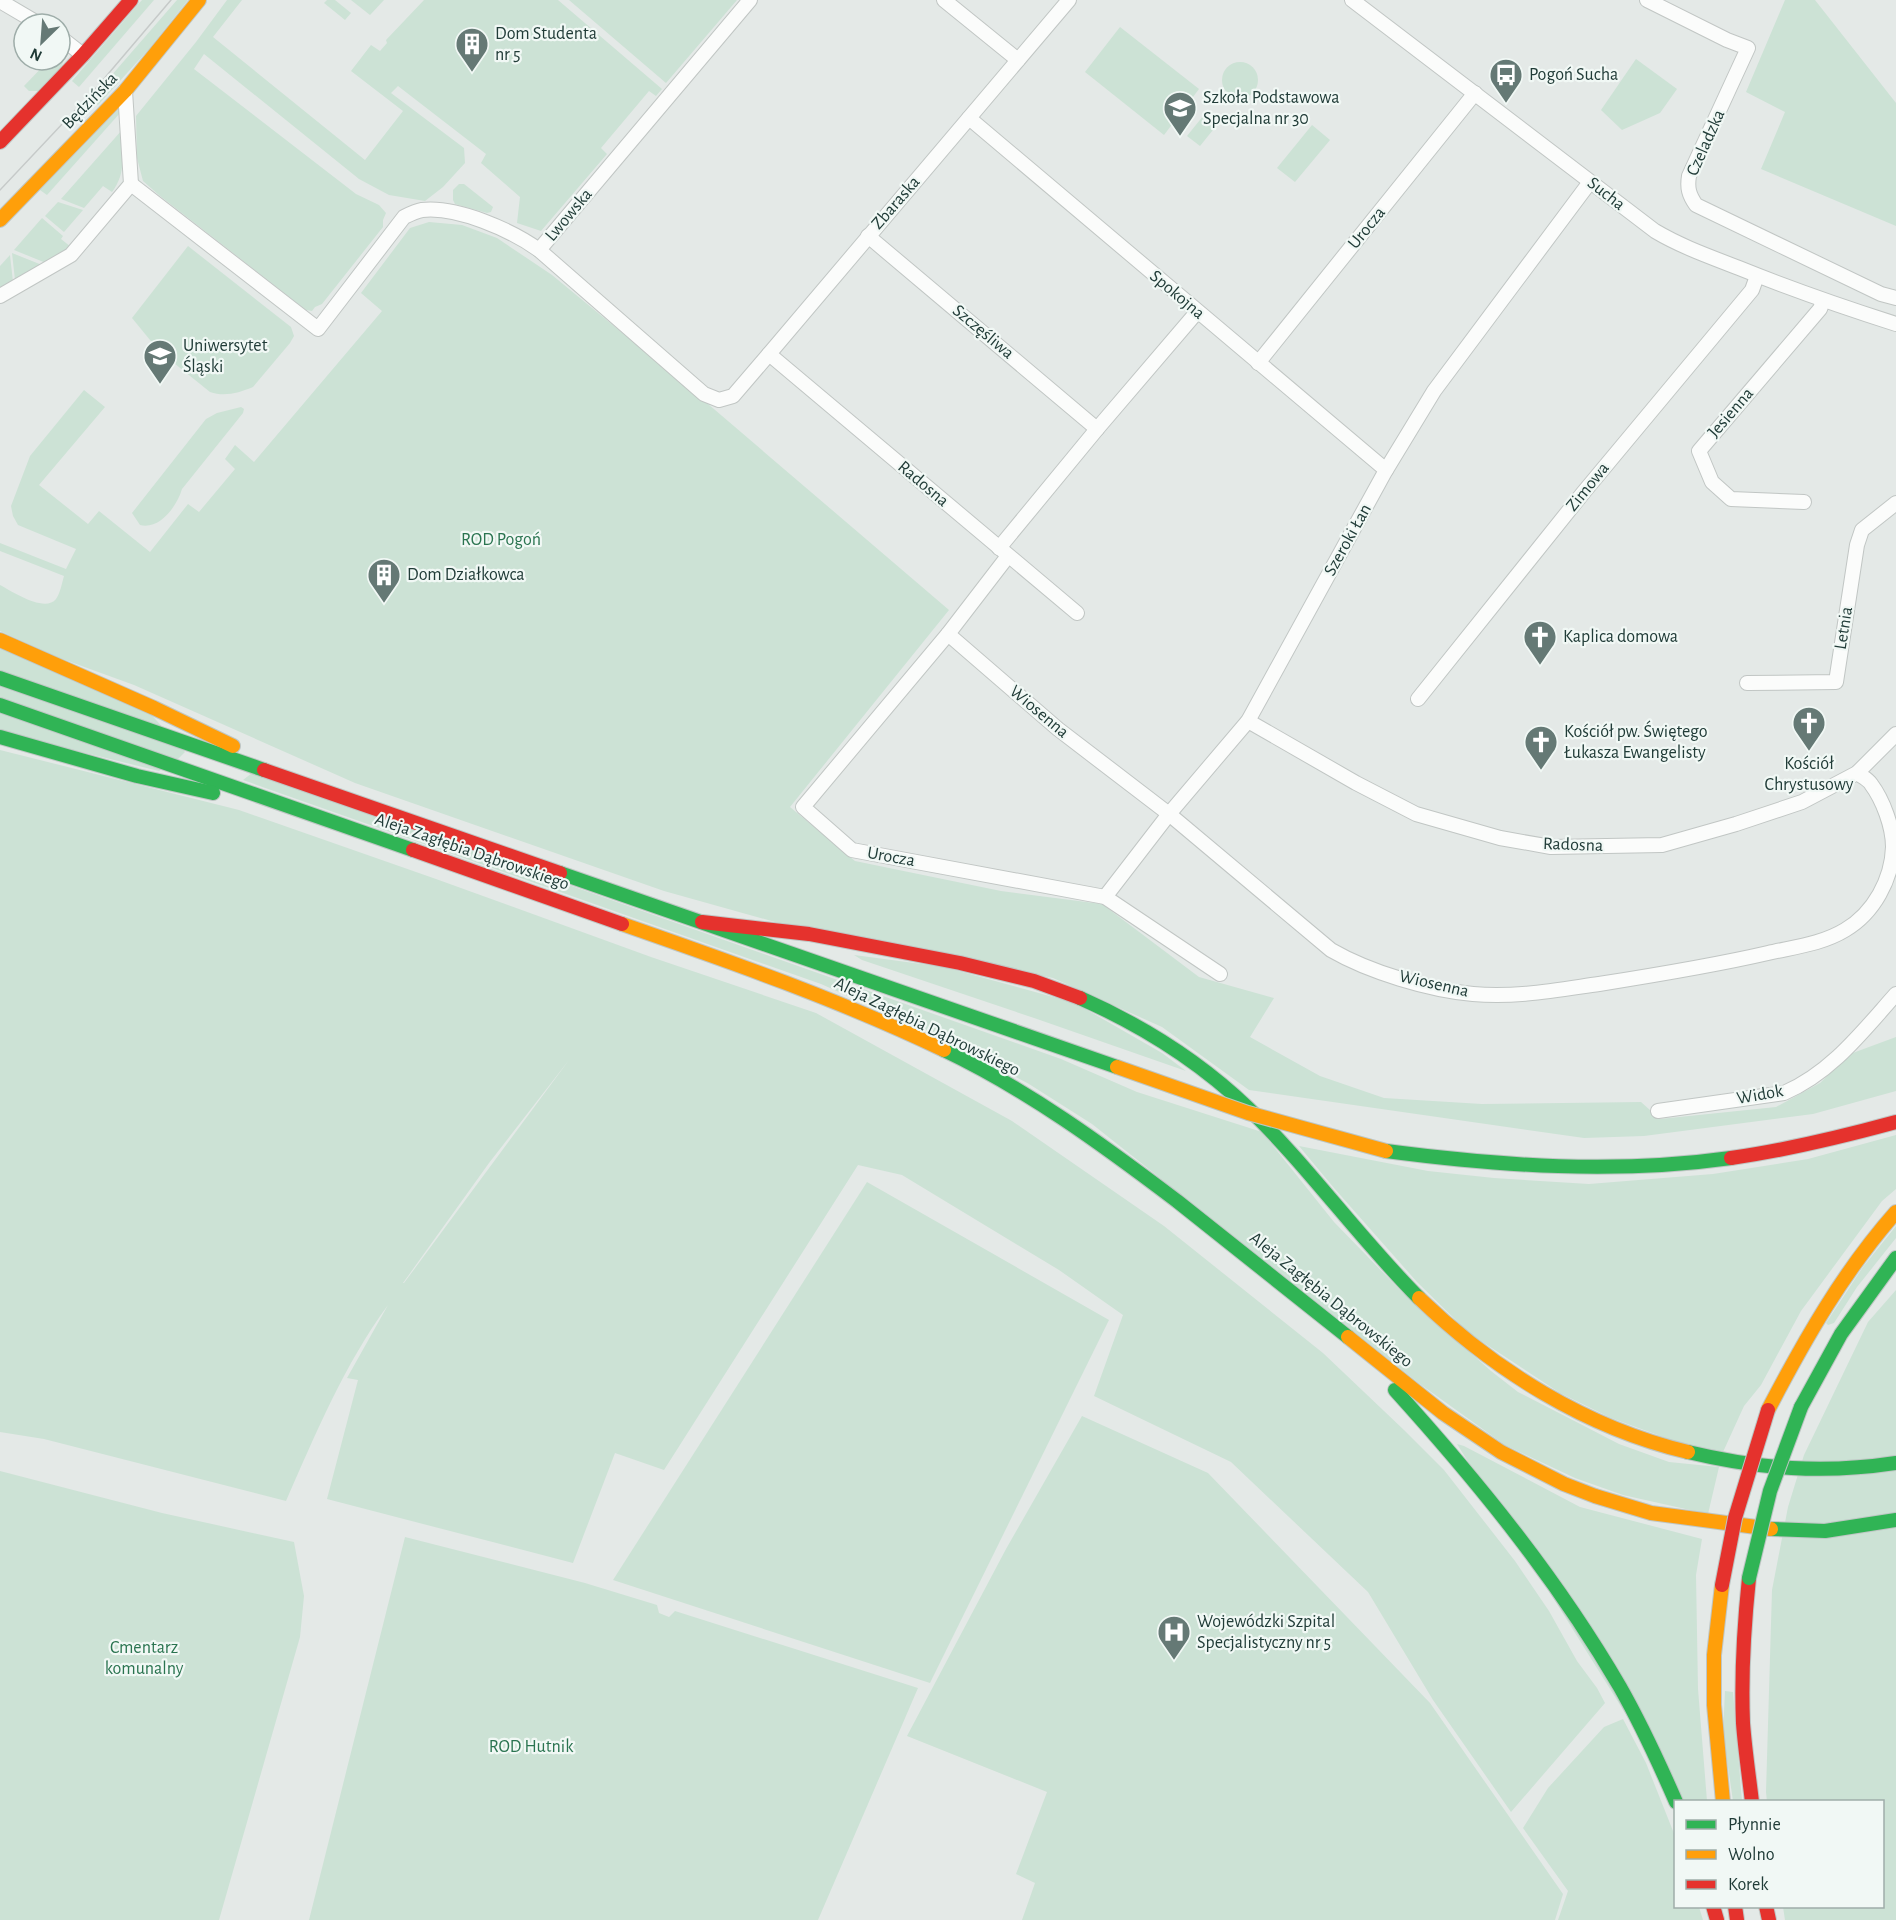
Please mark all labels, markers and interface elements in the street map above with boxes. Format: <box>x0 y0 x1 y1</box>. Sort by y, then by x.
north arrow <box>12 12 72 72</box>
place label: Dom Studenta nr 5 <box>495 25 597 64</box>
building icon: Dom Studenta nr 5 <box>454 26 490 73</box>
text: N <box>28 45 45 64</box>
bus stop icon: Pogoń Sucha <box>1488 57 1524 104</box>
place label: Pogoń Sucha <box>1529 66 1618 84</box>
street label: Będzińska <box>59 69 121 133</box>
place label: Szkoła Podstawowa Specjalna nr 30 <box>1203 89 1340 128</box>
school or university icon: Szkoła Podstawowa Specjalna nr 30 <box>1162 90 1198 137</box>
street label: Czeladzka <box>1684 107 1728 179</box>
street label: Zbaraska <box>868 173 924 233</box>
street label: Sucha <box>1584 174 1628 214</box>
street label: Lwowska <box>542 185 596 245</box>
street label: Urocza <box>1345 204 1389 252</box>
street label: Spokojna <box>1146 267 1208 323</box>
street label: Szczęśliwa <box>949 301 1017 363</box>
place label: Uniwersytet Śląski <box>183 337 268 376</box>
school or university icon: Uniwersytet Śląski <box>142 338 178 385</box>
street label: Jesienna <box>1705 385 1757 441</box>
street label: Radosna <box>894 458 952 510</box>
street label: Zimowa <box>1563 459 1613 515</box>
street label: Szeroki Łan <box>1321 501 1375 579</box>
park label: ROD Pogoń <box>461 531 541 549</box>
building icon: Dom Działkowca <box>366 557 402 604</box>
place label: Dom Działkowca <box>407 566 525 584</box>
street label: Letnia <box>1832 605 1856 651</box>
church icon: Kaplica domowa <box>1522 619 1558 666</box>
place label: Kaplica domowa <box>1563 628 1678 646</box>
street label: Wiosenna <box>1006 682 1072 742</box>
church icon: Kościół Chrystusowy <box>1791 705 1827 752</box>
place label: Kościół pw. Świętego Łukasza Ewangelisty <box>1564 720 1708 762</box>
church icon: Kościół pw. Świętego Łukasza Ewangelisty <box>1523 724 1559 771</box>
place label: Kościół Chrystusowy <box>1765 755 1854 794</box>
street label: Aleja Zagłębia Dąbrowskiego <box>373 810 572 894</box>
street label: Radosna <box>1543 835 1603 855</box>
street label: Urocza <box>866 844 916 870</box>
street label: Wiosenna <box>1397 967 1471 1001</box>
street label: Aleja Zagłębia Dąbrowskiego <box>831 974 1023 1080</box>
street label: Widok <box>1735 1082 1785 1108</box>
street label: Aleja Zagłębia Dąbrowskiego <box>1246 1229 1416 1371</box>
place label: Wojewódzki Szpital Specjalistyczny nr 5 <box>1197 1613 1335 1652</box>
hospital icon: Wojewódzki Szpital Specjalistyczny nr 5 <box>1156 1614 1192 1661</box>
park label: Cmentarz komunalny <box>105 1639 184 1678</box>
park label: ROD Hutnik <box>489 1738 574 1756</box>
legend <box>1674 1800 1884 1908</box>
text: Płynnie <box>1728 1816 1781 1834</box>
text: Wolno <box>1728 1846 1775 1864</box>
text: Korek <box>1728 1876 1769 1894</box>

